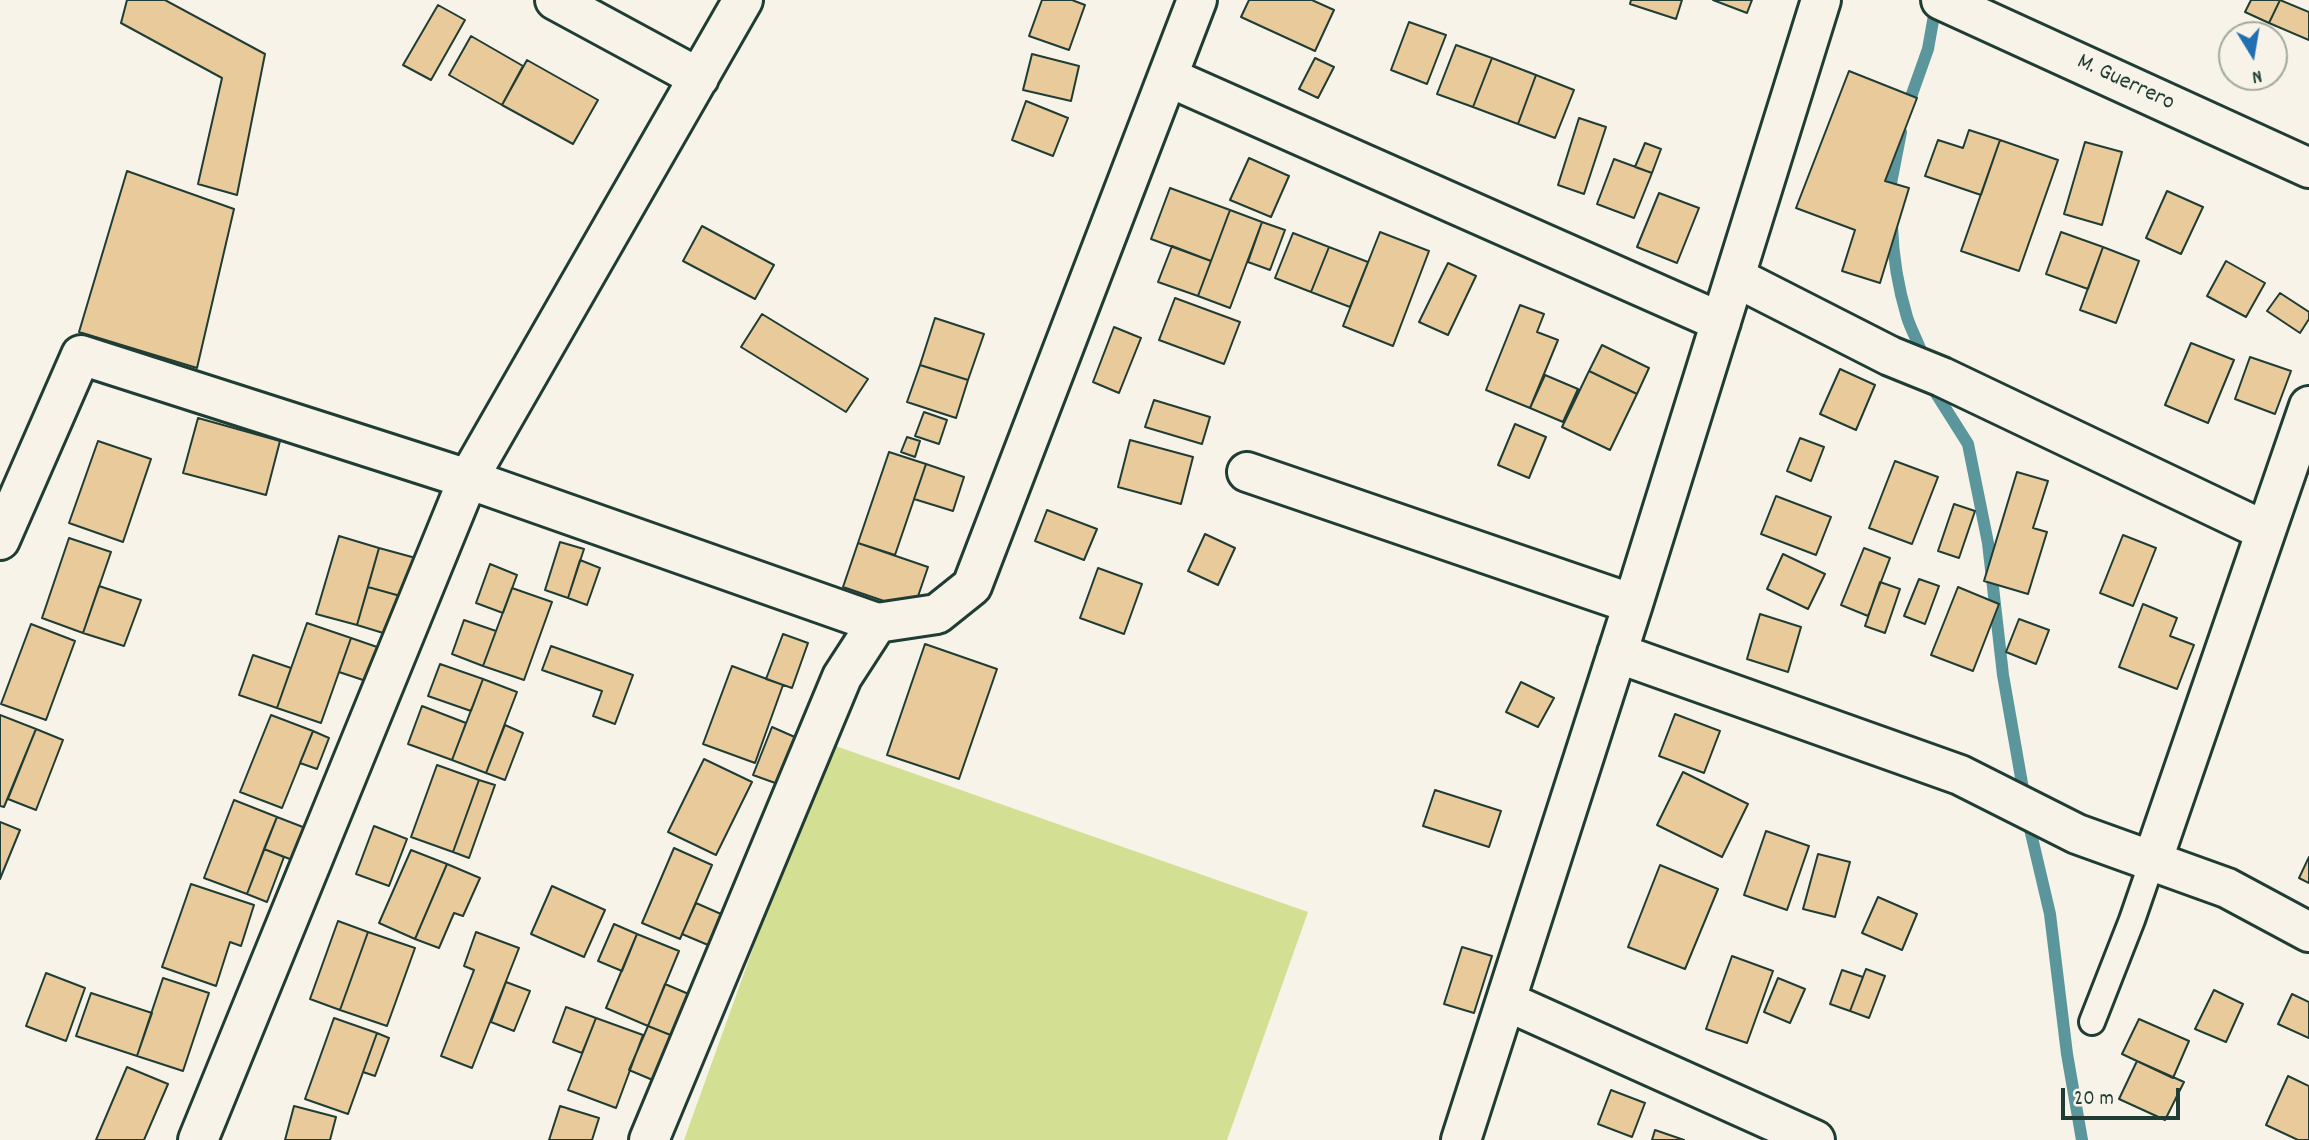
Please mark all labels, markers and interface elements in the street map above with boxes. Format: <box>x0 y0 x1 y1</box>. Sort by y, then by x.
north arrow <box>2218 21 2288 91</box>
street label: M. Guerrero <box>2072 49 2178 119</box>
text: N <box>2250 61 2264 89</box>
scale bar <box>2064 1074 2183 1118</box>
text: 20 m <box>2074 1085 2114 1115</box>

